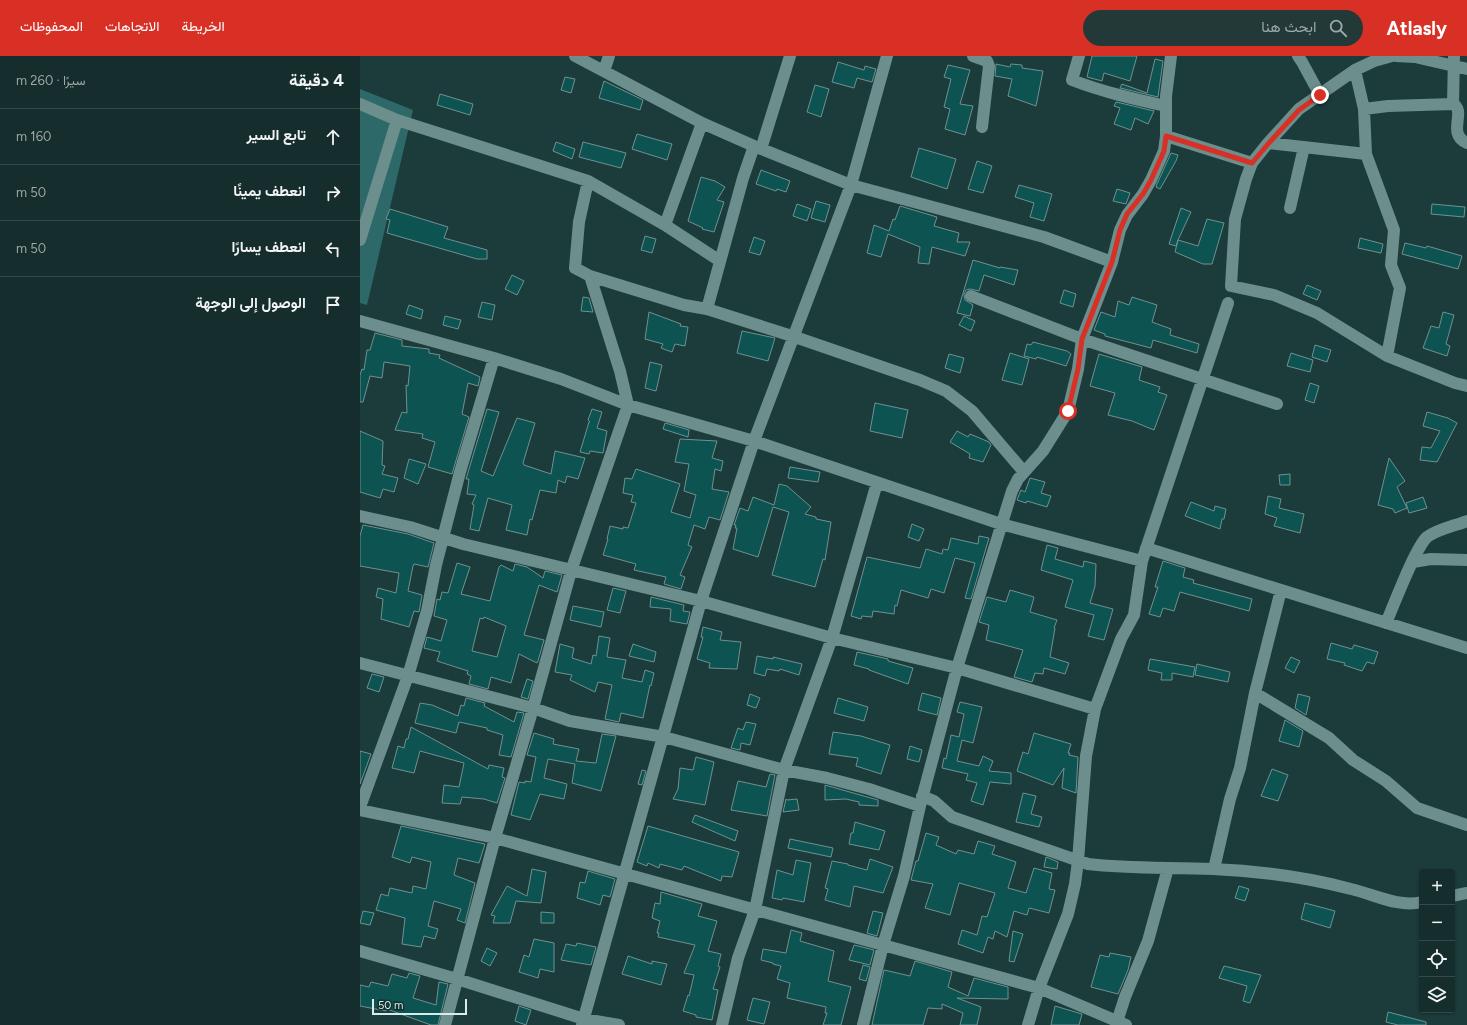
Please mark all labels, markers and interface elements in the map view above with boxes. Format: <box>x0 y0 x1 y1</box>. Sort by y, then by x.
search box <box>1083 10 1363 46</box>
icon: search <box>1327 17 1349 39</box>
text: Atlasly <box>1387 17 1447 40</box>
text: المحفوظات <box>20 18 83 35</box>
text: الاتجاهات <box>105 18 159 35</box>
text: الخريطة <box>181 18 225 35</box>
text: ابحث هنا <box>1261 18 1317 36</box>
text: 4 دقيقة <box>289 70 344 90</box>
text: سيرًا · 260 m <box>16 73 86 88</box>
route end <box>1311 86 1329 104</box>
text: تابع السير <box>246 126 306 144</box>
icon: ahead <box>322 126 344 148</box>
text: 160 m <box>16 129 51 144</box>
text: انعطف يمينًا <box>233 182 306 200</box>
icon: right <box>322 182 344 204</box>
text: 50 m <box>16 185 46 200</box>
text: انعطف يسارًا <box>231 238 306 256</box>
icon: left <box>322 238 344 260</box>
text: 50 m <box>16 241 46 256</box>
text: الوصول إلى الوجهة <box>195 294 306 312</box>
icon: arrive <box>322 294 344 316</box>
route start <box>1059 402 1077 420</box>
map controls <box>1419 869 1455 1013</box>
button: + <box>1419 869 1455 905</box>
button: − <box>1419 905 1455 941</box>
button: locate <box>1419 941 1455 977</box>
button: layers <box>1419 977 1455 1013</box>
scale bar <box>372 997 467 1016</box>
text: 50 m <box>378 999 403 1012</box>

